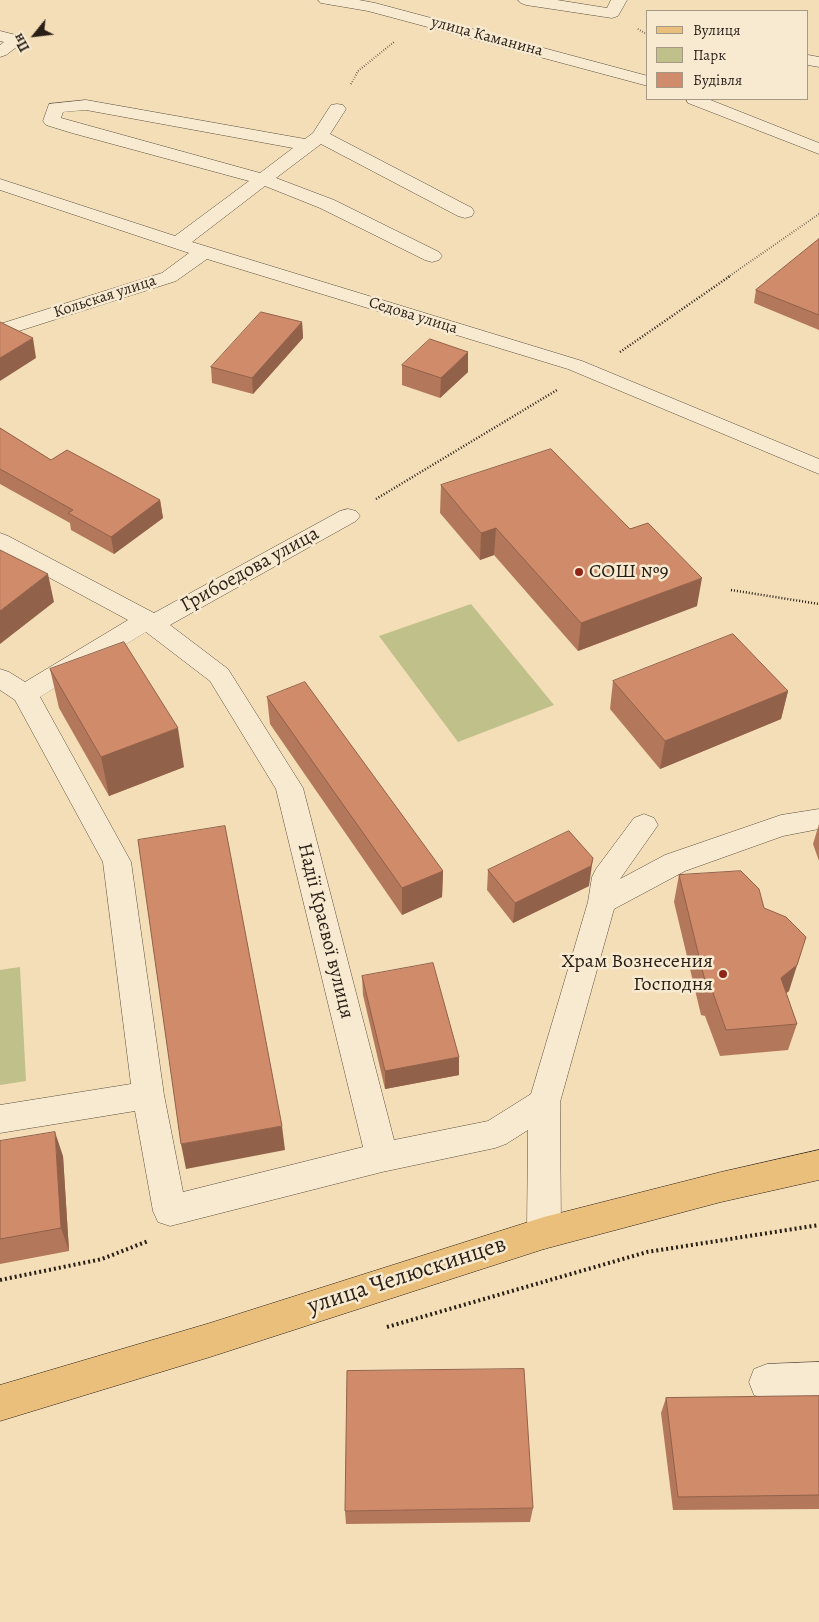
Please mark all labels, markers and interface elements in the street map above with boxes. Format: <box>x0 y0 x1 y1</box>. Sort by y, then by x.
north arrow <box>10 10 60 60</box>
legend <box>646 10 809 100</box>
street label: улица Каманина <box>429 13 545 61</box>
text: Вулиця <box>693 20 740 40</box>
text: Пн <box>9 30 34 55</box>
text: Парк <box>693 45 726 65</box>
text: Будівля <box>693 70 742 90</box>
street label: Кольская улица <box>51 271 159 323</box>
street label: Седова улица <box>366 293 460 339</box>
street label: Грибоедова улица <box>177 522 323 618</box>
place label: СОШ №9 <box>589 560 669 584</box>
marker: СОШ №9 <box>573 566 585 578</box>
street label: Надії Краєвої вулиця <box>292 841 358 1021</box>
place label: Храм Вознесения Господня <box>561 950 713 997</box>
marker: Храм Вознесения Господня <box>717 968 729 980</box>
street label: улица Челюскинцев <box>304 1230 510 1322</box>

